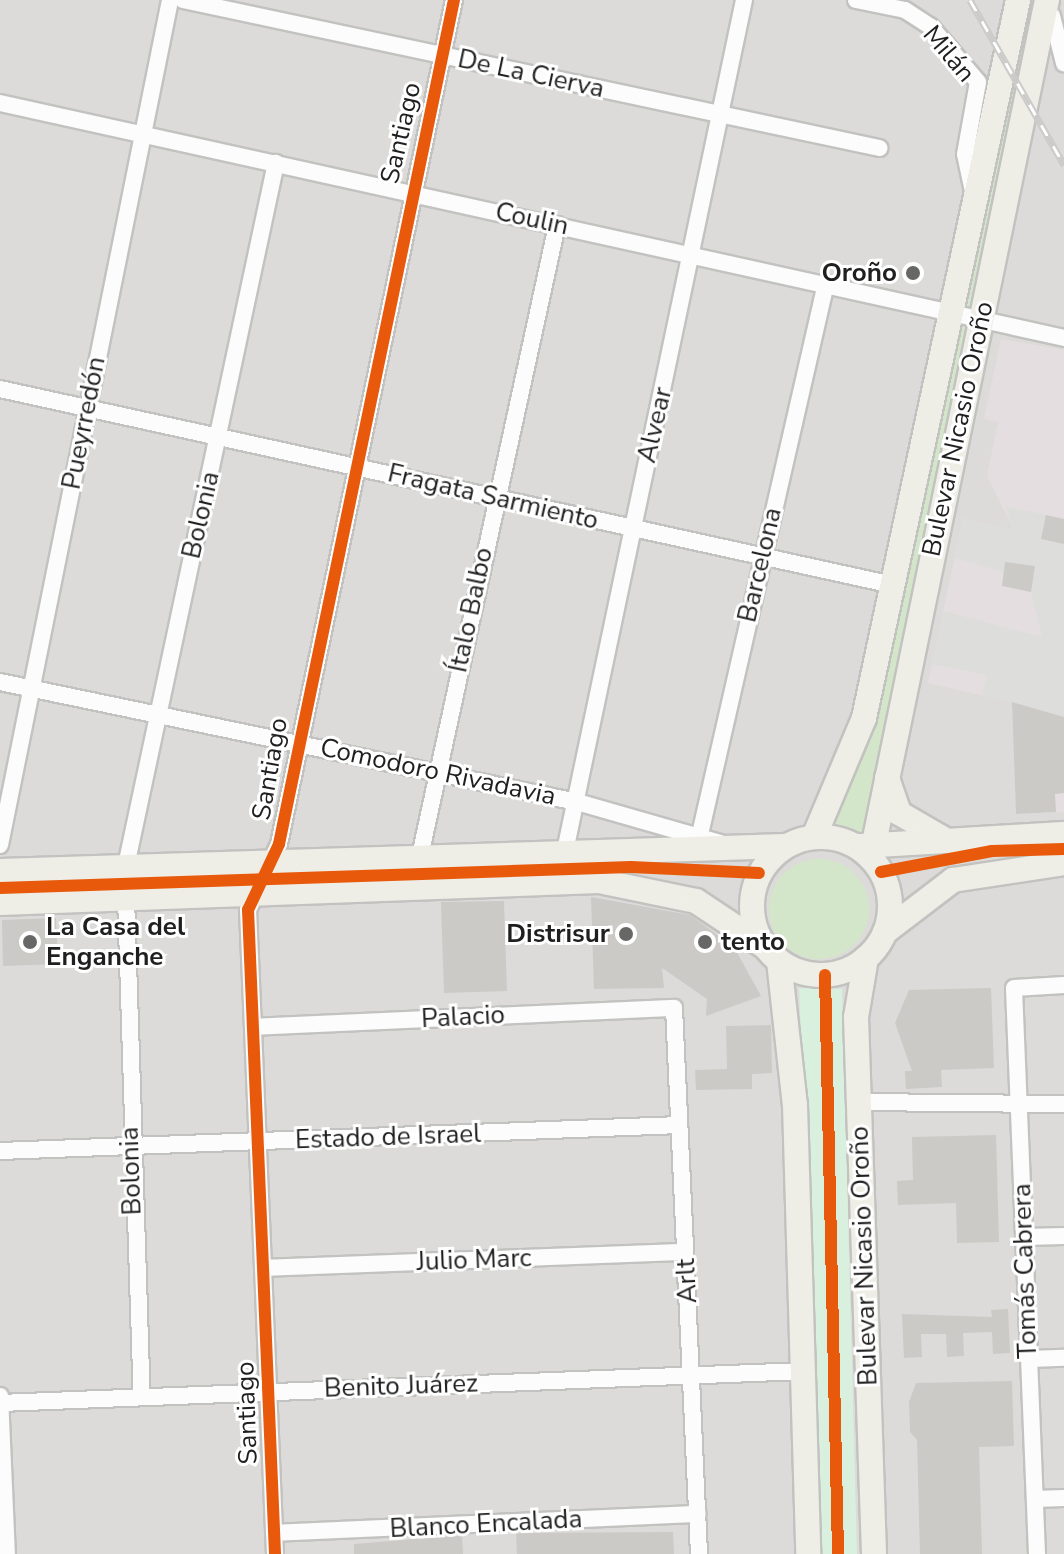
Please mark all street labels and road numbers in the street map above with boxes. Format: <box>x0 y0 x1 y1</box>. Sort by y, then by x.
street label: Milán <box>916 19 982 89</box>
street label: De La Cierva <box>455 43 607 105</box>
street label: Santiago <box>374 79 428 187</box>
street label: Coulin <box>493 196 571 242</box>
street label: Bulevar Nicasio Oroño <box>916 299 1000 559</box>
street label: Pueyrredón <box>56 354 112 492</box>
street label: Alvear <box>631 384 679 466</box>
street label: Fragata Sarmiento <box>385 458 601 536</box>
street label: Bolonia <box>176 468 226 562</box>
street label: Barcelona <box>732 505 788 625</box>
street label: Ítalo Balbo <box>443 545 499 675</box>
street label: Santiago <box>246 716 294 822</box>
street label: Comodoro Rivadavia <box>317 732 559 812</box>
street label: Palacio <box>420 999 506 1035</box>
street label: Estado de Israel <box>295 1118 481 1156</box>
street label: Bolonia <box>114 1126 148 1216</box>
street label: Bulevar Nicasio Oroño <box>844 1126 884 1386</box>
street label: Tomás Cabrera <box>1006 1183 1044 1359</box>
street label: Julio Marc <box>416 1242 532 1278</box>
street label: Arlt <box>670 1258 704 1304</box>
street label: Santiago <box>230 1361 264 1465</box>
street label: Benito Juárez <box>323 1368 479 1404</box>
street label: Blanco Encalada <box>389 1503 583 1545</box>

